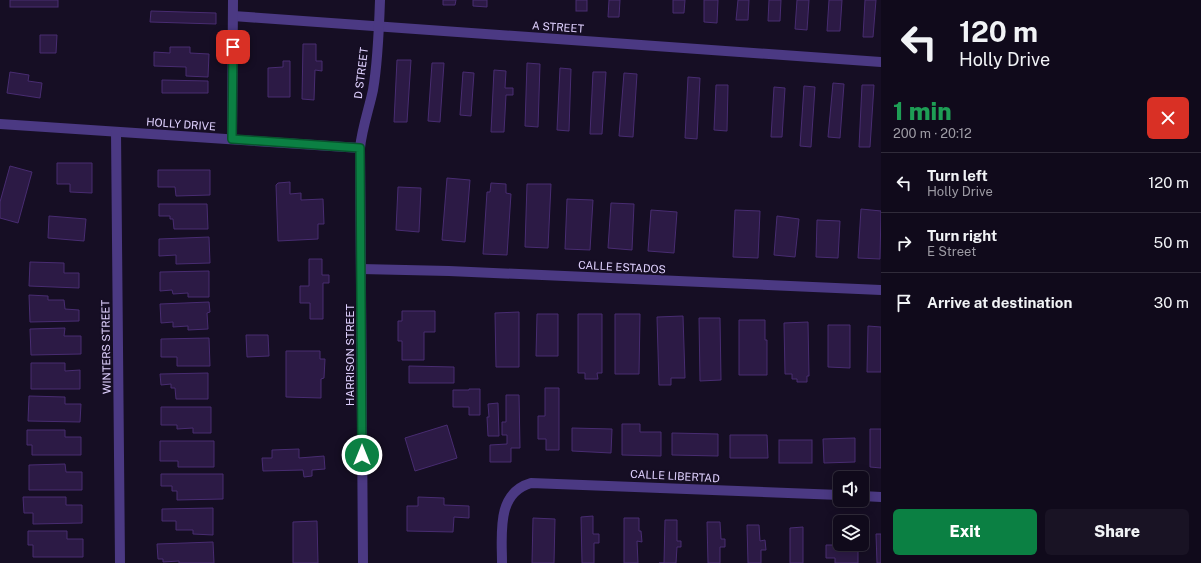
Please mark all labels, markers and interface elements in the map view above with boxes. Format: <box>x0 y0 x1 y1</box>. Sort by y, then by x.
text: 120 m <box>959 15 1038 48</box>
icon: left <box>893 16 945 68</box>
street label: A STREET <box>532 19 585 35</box>
pin <box>216 30 250 64</box>
icon: arrive <box>222 36 244 58</box>
street label: D STREET <box>352 46 370 99</box>
text: Holly Drive <box>959 49 1050 70</box>
text: 1 min <box>893 97 952 125</box>
button: close <box>1147 97 1189 139</box>
street label: HOLLY DRIVE <box>146 116 216 132</box>
text: 200 m · 20:12 <box>893 126 972 141</box>
text: Turn left <box>927 167 988 184</box>
icon: left <box>893 172 915 194</box>
text: 120 m <box>1148 174 1189 191</box>
text: Holly Drive <box>927 184 993 199</box>
text: Turn right <box>927 227 997 244</box>
icon: right <box>893 232 915 254</box>
text: 50 m <box>1154 234 1189 251</box>
text: E Street <box>927 244 976 259</box>
street label: CALLE ESTADOS <box>578 259 666 275</box>
icon: arrive <box>893 292 915 314</box>
text: Arrive at destination <box>927 294 1072 311</box>
text: 30 m <box>1154 294 1189 311</box>
street label: WINTERS STREET <box>99 299 113 394</box>
street label: HARRISON STREET <box>344 303 356 406</box>
position arrow <box>341 434 383 476</box>
street label: CALLE LIBERTAD <box>630 468 720 484</box>
map controls <box>833 471 869 551</box>
button: sound <box>833 471 869 507</box>
button: Exit <box>893 509 1037 555</box>
button: Share <box>1045 509 1189 555</box>
button: layers <box>833 515 869 551</box>

